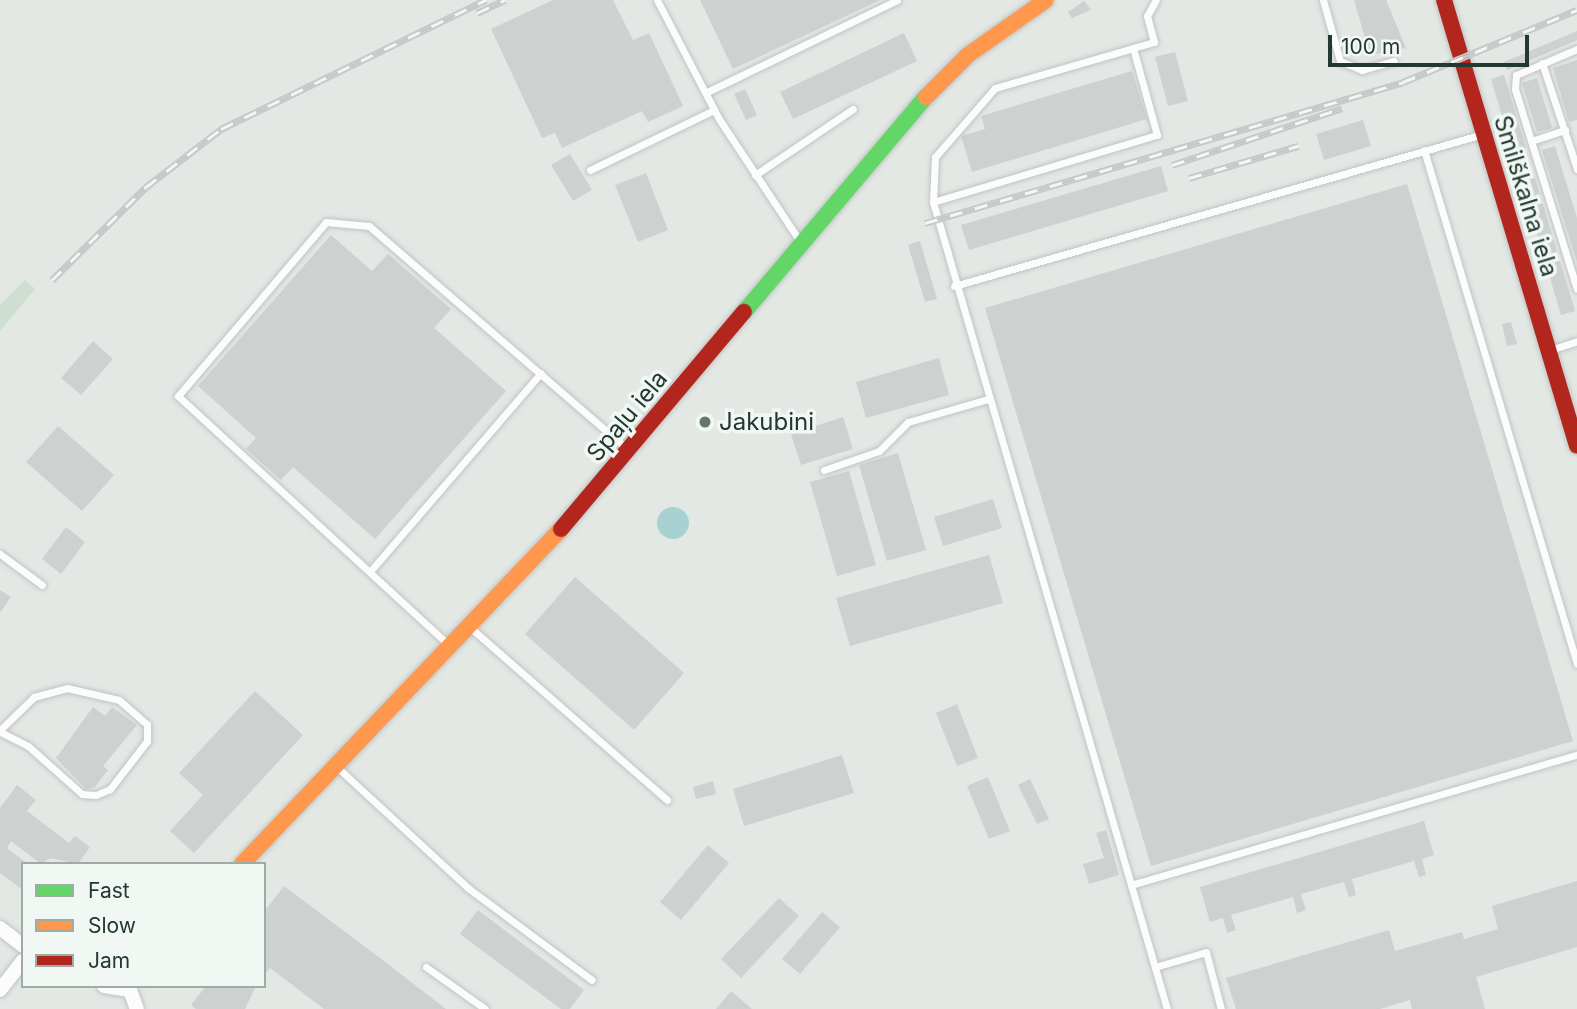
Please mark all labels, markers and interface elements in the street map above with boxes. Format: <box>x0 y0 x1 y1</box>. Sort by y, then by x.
scale bar <box>1332 21 1533 65</box>
text: 100 m <box>1341 34 1400 59</box>
street label: Smilškalna iela <box>1488 112 1564 280</box>
street label: Spaļu iela <box>581 365 673 467</box>
place label: Jakubini <box>719 408 814 436</box>
marker: Jakubini <box>697 414 713 430</box>
legend <box>21 862 266 988</box>
text: Fast <box>88 878 130 903</box>
text: Slow <box>88 913 136 938</box>
text: Jam <box>88 948 130 973</box>

